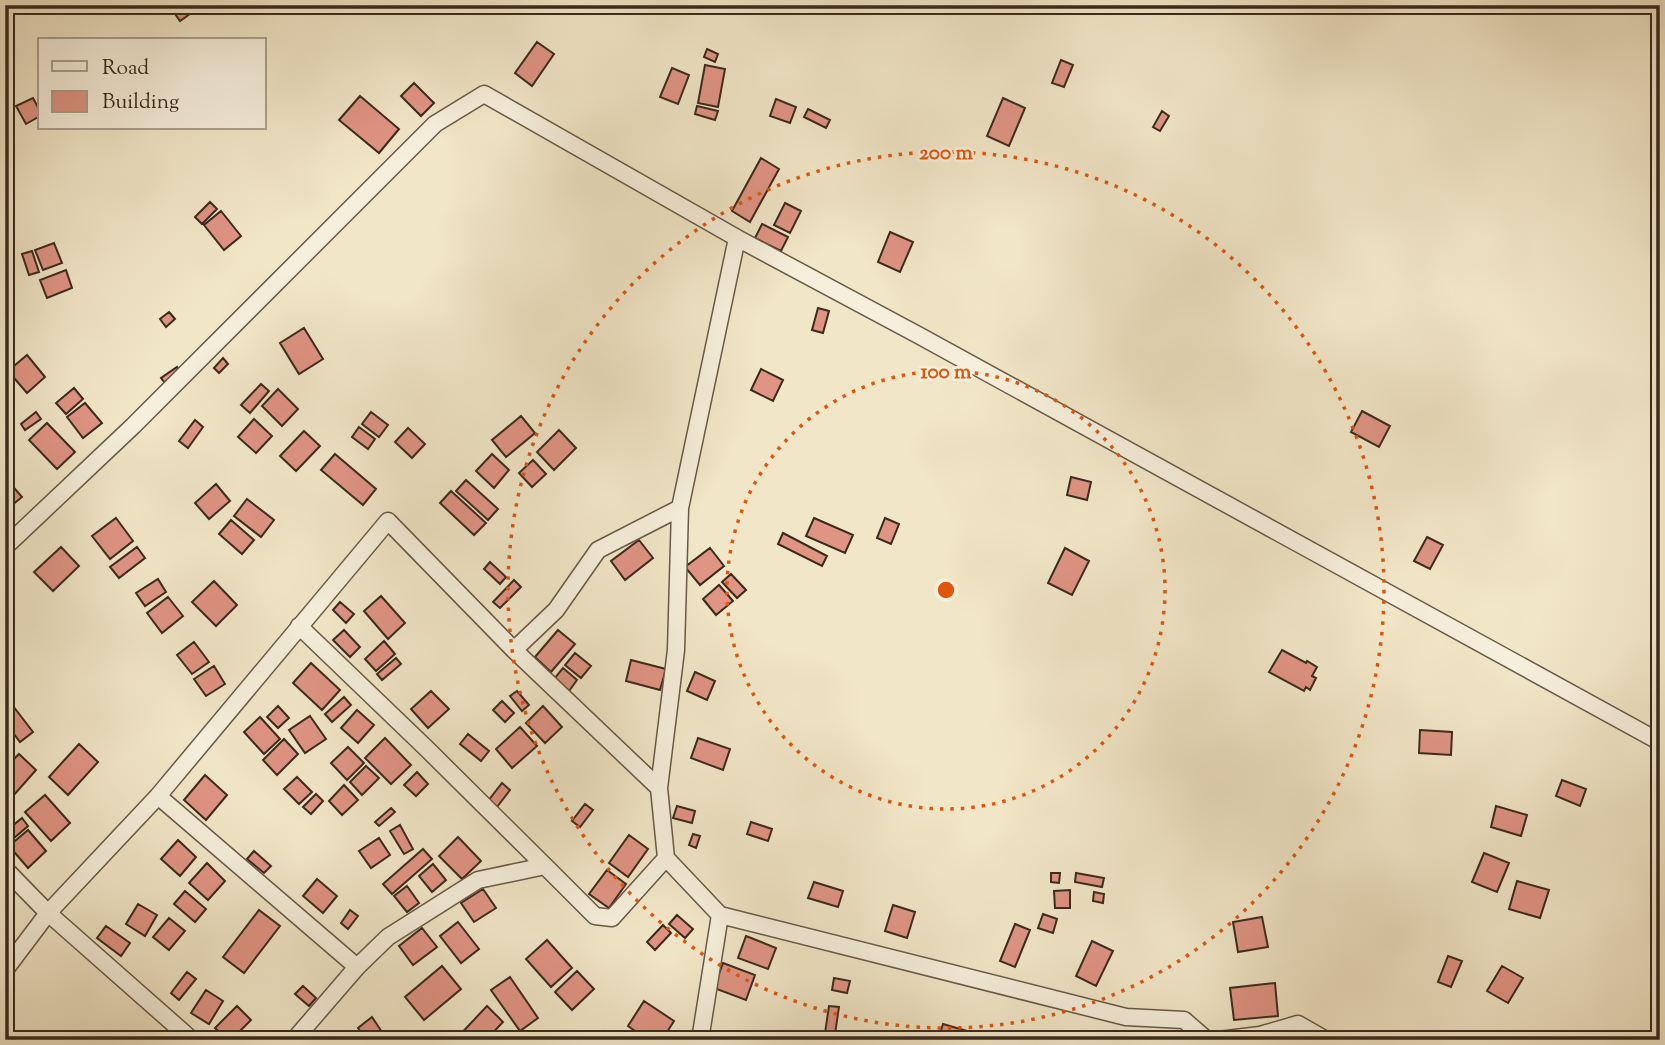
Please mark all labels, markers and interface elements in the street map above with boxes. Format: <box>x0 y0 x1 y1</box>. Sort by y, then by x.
legend <box>38 38 266 130</box>
text: Road <box>102 54 149 84</box>
text: Building <box>102 88 179 118</box>
text: 200 m <box>919 139 974 169</box>
text: 100 m <box>921 358 972 388</box>
centre of rings <box>934 578 958 602</box>

